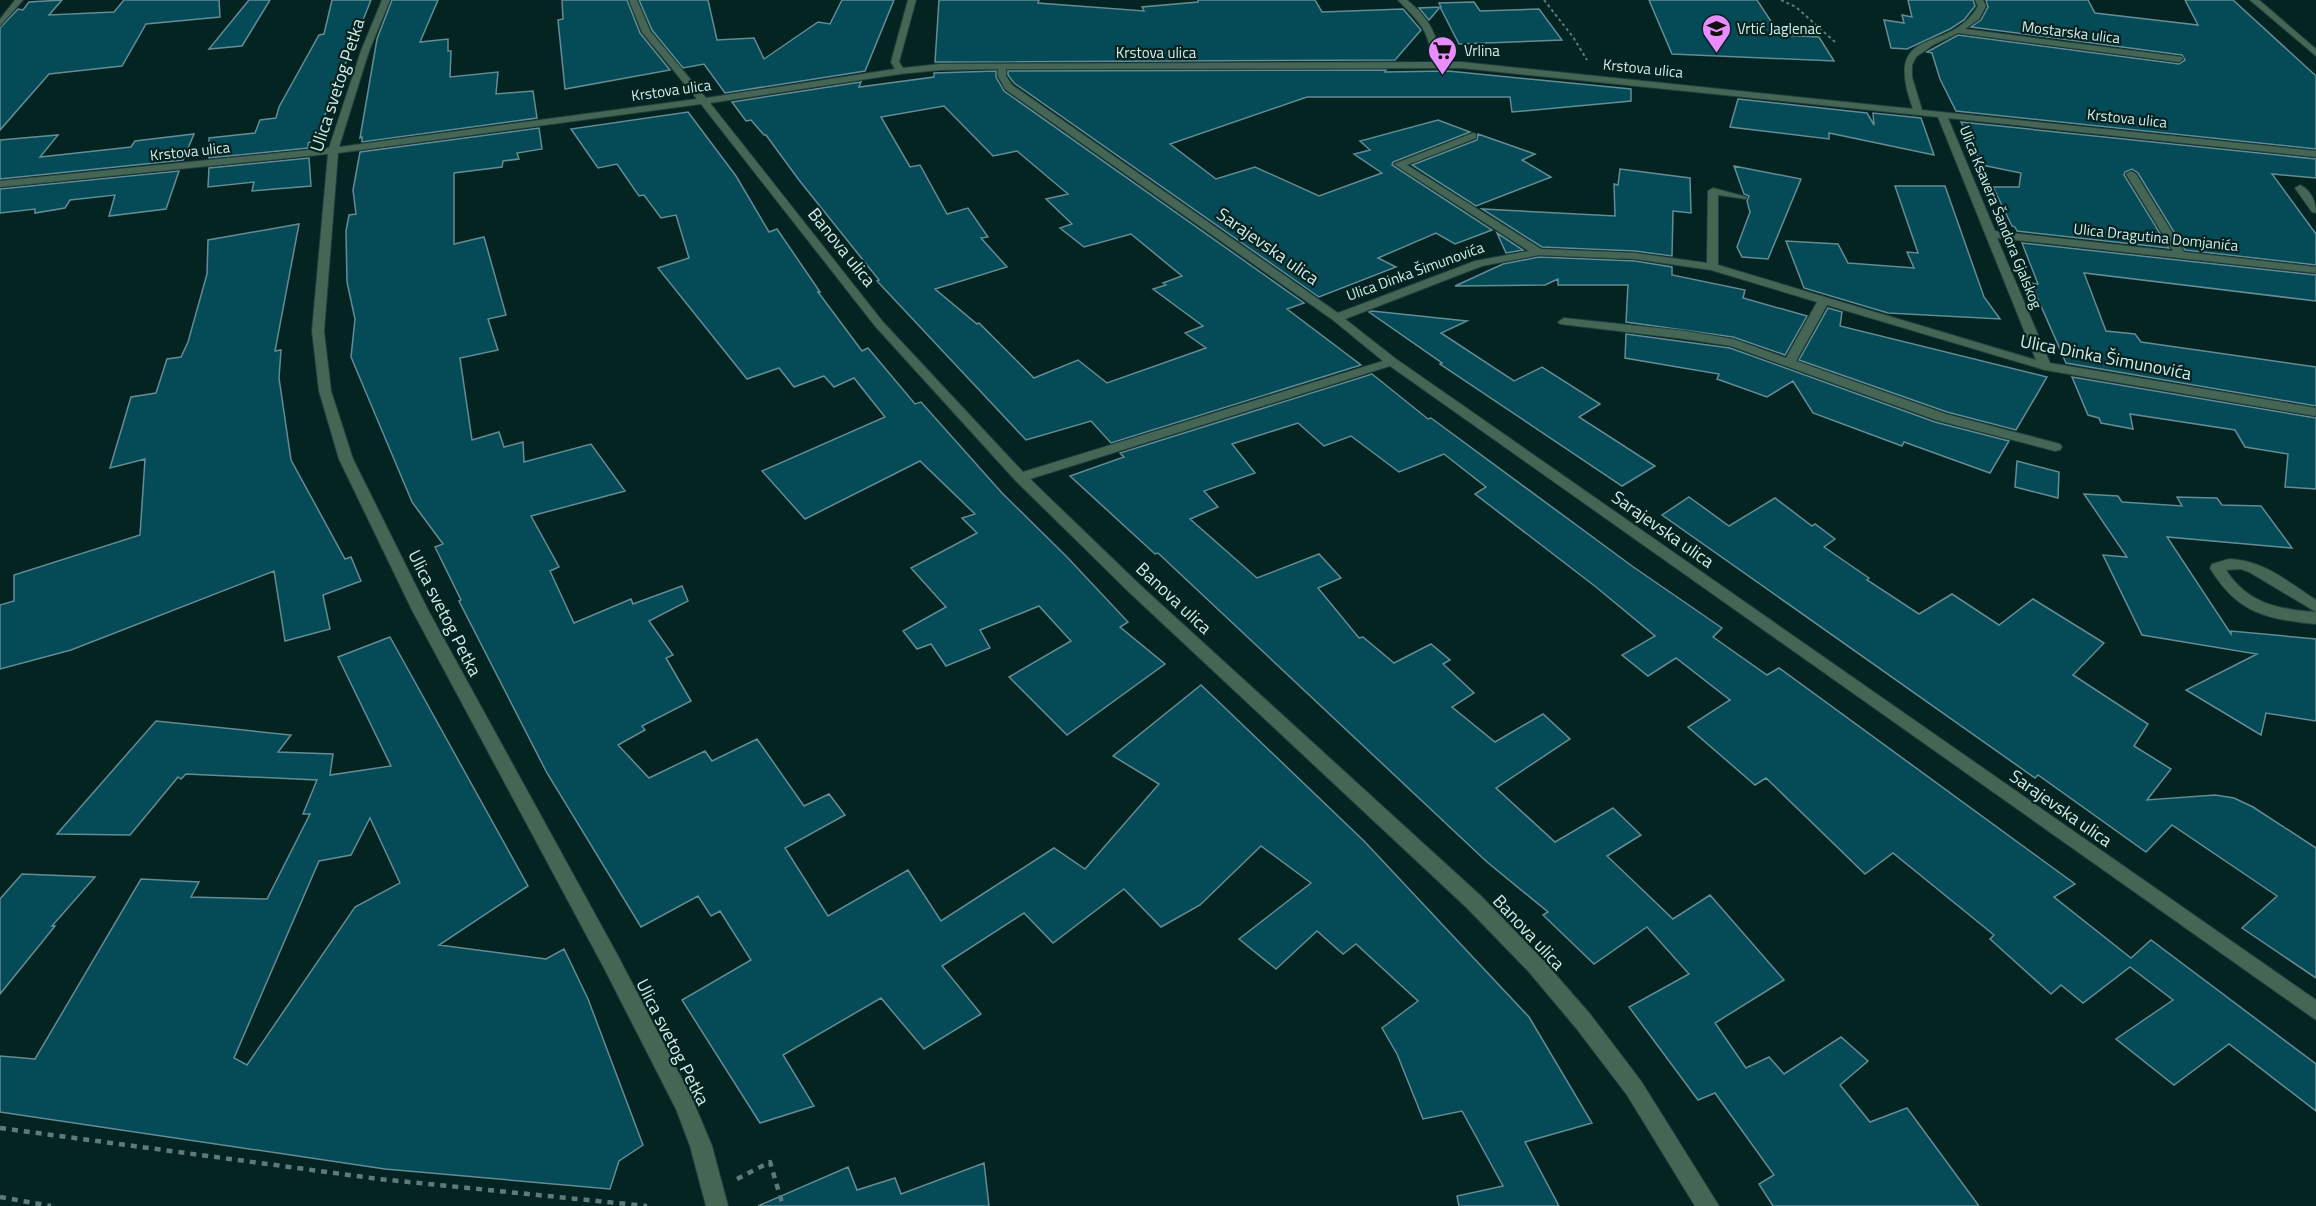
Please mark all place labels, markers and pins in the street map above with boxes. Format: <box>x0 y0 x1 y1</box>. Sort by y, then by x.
school or university icon: Vrtić Jaglenac <box>1700 12 1732 54</box>
place label: Vrtić Jaglenac <box>1737 17 1822 40</box>
supermarket icon: Vrlina <box>1427 34 1459 76</box>
place label: Vrlina <box>1464 39 1500 62</box>

